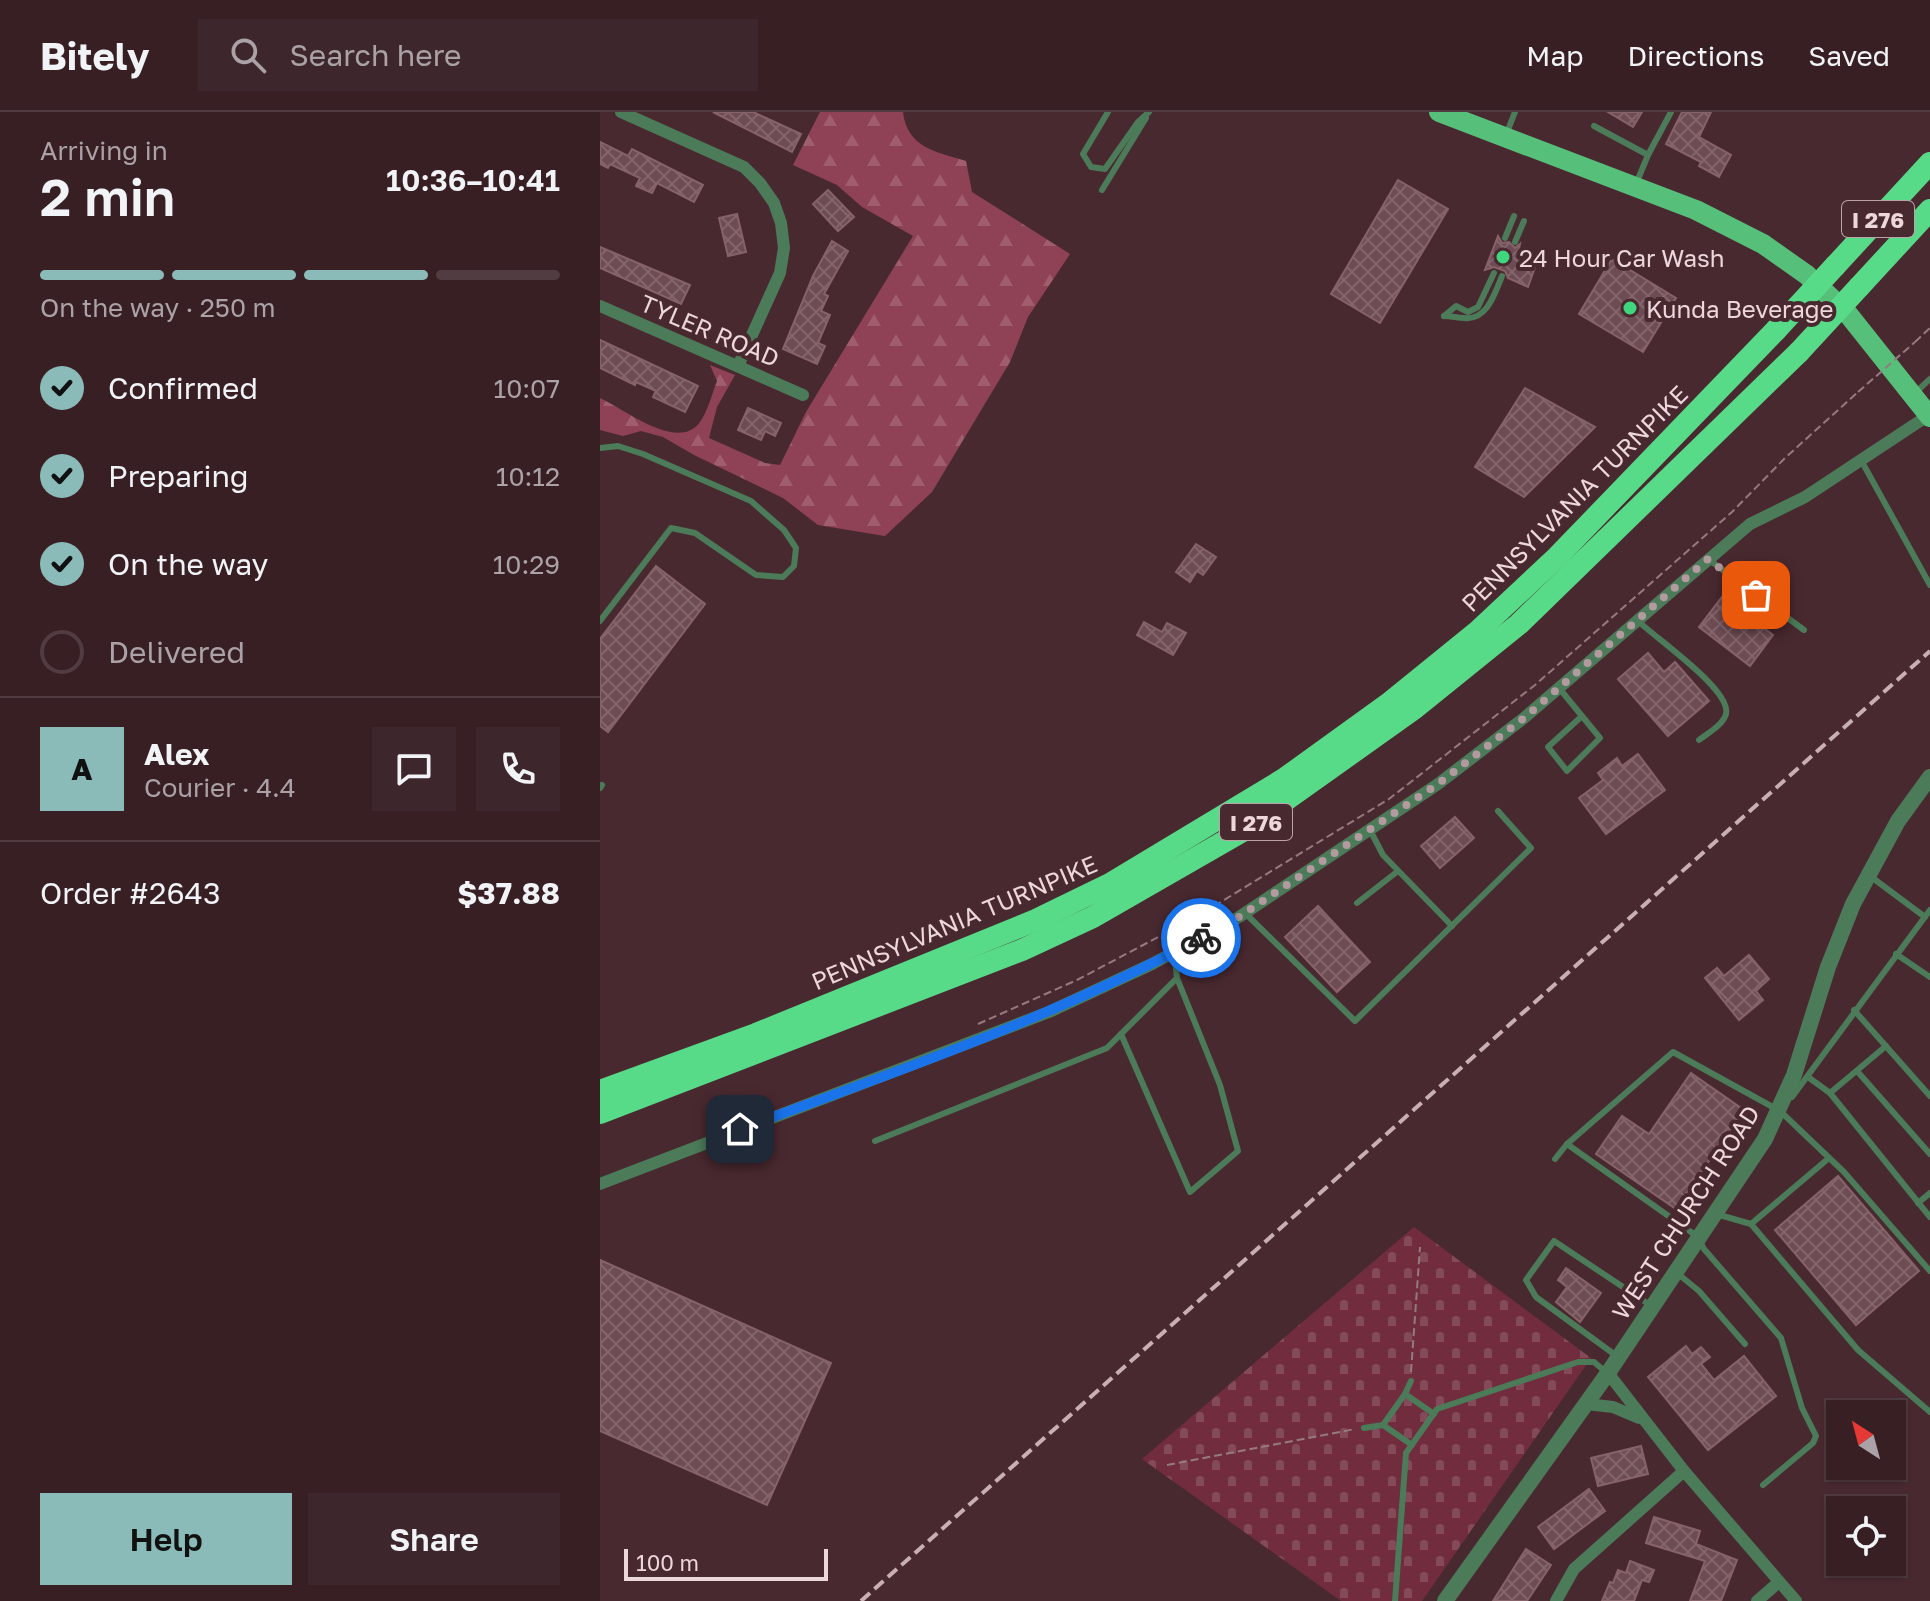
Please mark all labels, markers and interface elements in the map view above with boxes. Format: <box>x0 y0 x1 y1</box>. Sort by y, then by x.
search box <box>198 19 758 91</box>
text: Bitely <box>40 33 150 78</box>
icon: search <box>226 33 270 77</box>
text: Search here <box>290 37 462 73</box>
text: Map <box>1526 39 1583 72</box>
text: Directions <box>1627 39 1764 72</box>
text: Saved <box>1808 39 1890 72</box>
text: Arriving in <box>40 135 168 166</box>
text: 10:36–10:41 <box>386 162 560 198</box>
text: 2 min <box>40 165 175 227</box>
road number: I 276 <box>1842 201 1914 237</box>
place label: 24 Hour Car Wash <box>1519 243 1724 272</box>
marker: 24 Hour Car Wash <box>1494 248 1512 266</box>
street label: TYLER ROAD <box>636 288 784 372</box>
text: On the way · 250 m <box>40 292 276 323</box>
place label: Kunda Beverage <box>1646 294 1833 323</box>
marker: Kunda Beverage <box>1621 299 1639 317</box>
icon: check <box>40 366 84 410</box>
text: Confirmed <box>108 370 258 406</box>
text: 10:07 <box>494 373 560 404</box>
street label: PENNSYLVANIA TURNPIKE <box>1455 379 1693 617</box>
icon: check <box>40 454 84 498</box>
text: Preparing <box>108 458 249 494</box>
text: 10:12 <box>496 461 560 492</box>
icon: check <box>40 542 84 586</box>
text: On the way <box>108 546 268 582</box>
text: 10:29 <box>493 549 560 580</box>
pin <box>1722 561 1790 629</box>
icon: bag <box>1734 573 1778 617</box>
text: Delivered <box>108 634 245 670</box>
button: chat <box>372 727 456 811</box>
button: phone <box>476 727 560 811</box>
text: Alex <box>144 736 209 772</box>
text: A <box>71 751 93 787</box>
text: Courier · 4.4 <box>144 772 296 803</box>
road number: I 276 <box>1220 804 1292 840</box>
street label: PENNSYLVANIA TURNPIKE <box>807 849 1101 995</box>
text: Order #2643 <box>40 875 220 911</box>
text: $37.88 <box>457 875 560 911</box>
courier <box>1161 898 1241 978</box>
icon: bike <box>1179 916 1223 960</box>
pin <box>706 1095 774 1163</box>
street label: WEST CHURCH ROAD <box>1605 1100 1765 1324</box>
icon: home <box>718 1107 762 1151</box>
north arrow <box>1826 1400 1906 1480</box>
map controls <box>1826 1400 1906 1576</box>
button: Help <box>40 1493 292 1585</box>
button: Share <box>308 1493 560 1585</box>
button: locate <box>1826 1496 1906 1576</box>
scale bar <box>624 1545 828 1581</box>
text: 100 m <box>636 1549 699 1576</box>

